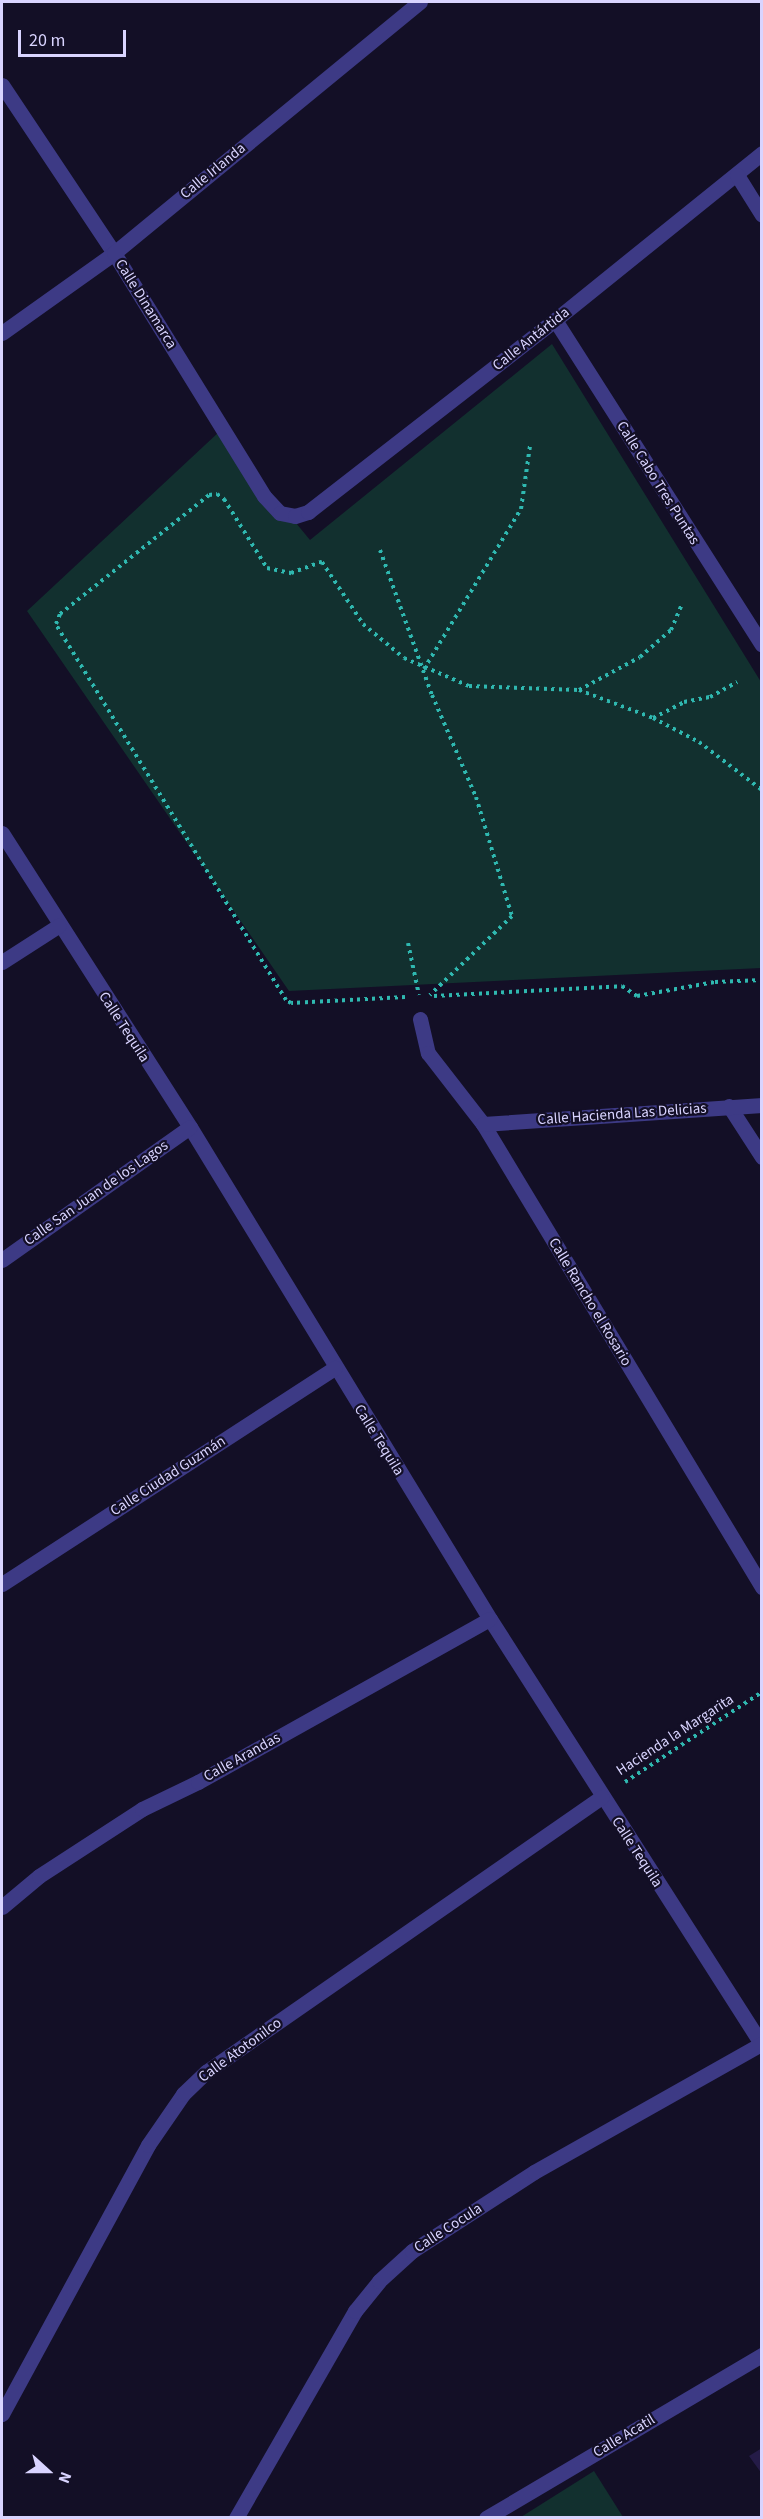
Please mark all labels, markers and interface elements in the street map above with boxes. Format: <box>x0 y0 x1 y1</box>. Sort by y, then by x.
scale bar <box>21 18 129 56</box>
text: 20 m <box>29 28 65 53</box>
street label: Calle Irlanda <box>177 139 249 203</box>
street label: Calle Dinamarca <box>111 256 181 352</box>
street label: Calle Antártida <box>489 303 573 375</box>
street label: Calle Cabo Tres Puntas <box>613 418 703 548</box>
street label: Calle Tequila <box>95 988 153 1066</box>
street label: Calle Hacienda Las Delicias <box>537 1099 707 1129</box>
street label: Calle San Juan de los Lagos <box>21 1136 171 1250</box>
street label: Calle Rancho el Rosario <box>545 1235 635 1369</box>
street label: Calle Tequila <box>350 1401 408 1479</box>
street label: Calle Ciudad Guzmán <box>107 1432 229 1520</box>
street label: Hacienda la Margarita <box>613 1690 737 1780</box>
street label: Calle Arandas <box>200 1728 284 1786</box>
street label: Calle Tequila <box>608 1813 666 1891</box>
street label: Calle Atotonilco <box>195 2014 285 2086</box>
street label: Calle Cocula <box>411 2199 485 2257</box>
street label: Calle Acatil <box>590 2411 658 2461</box>
north arrow <box>18 2441 78 2501</box>
text: N <box>53 2469 77 2486</box>

